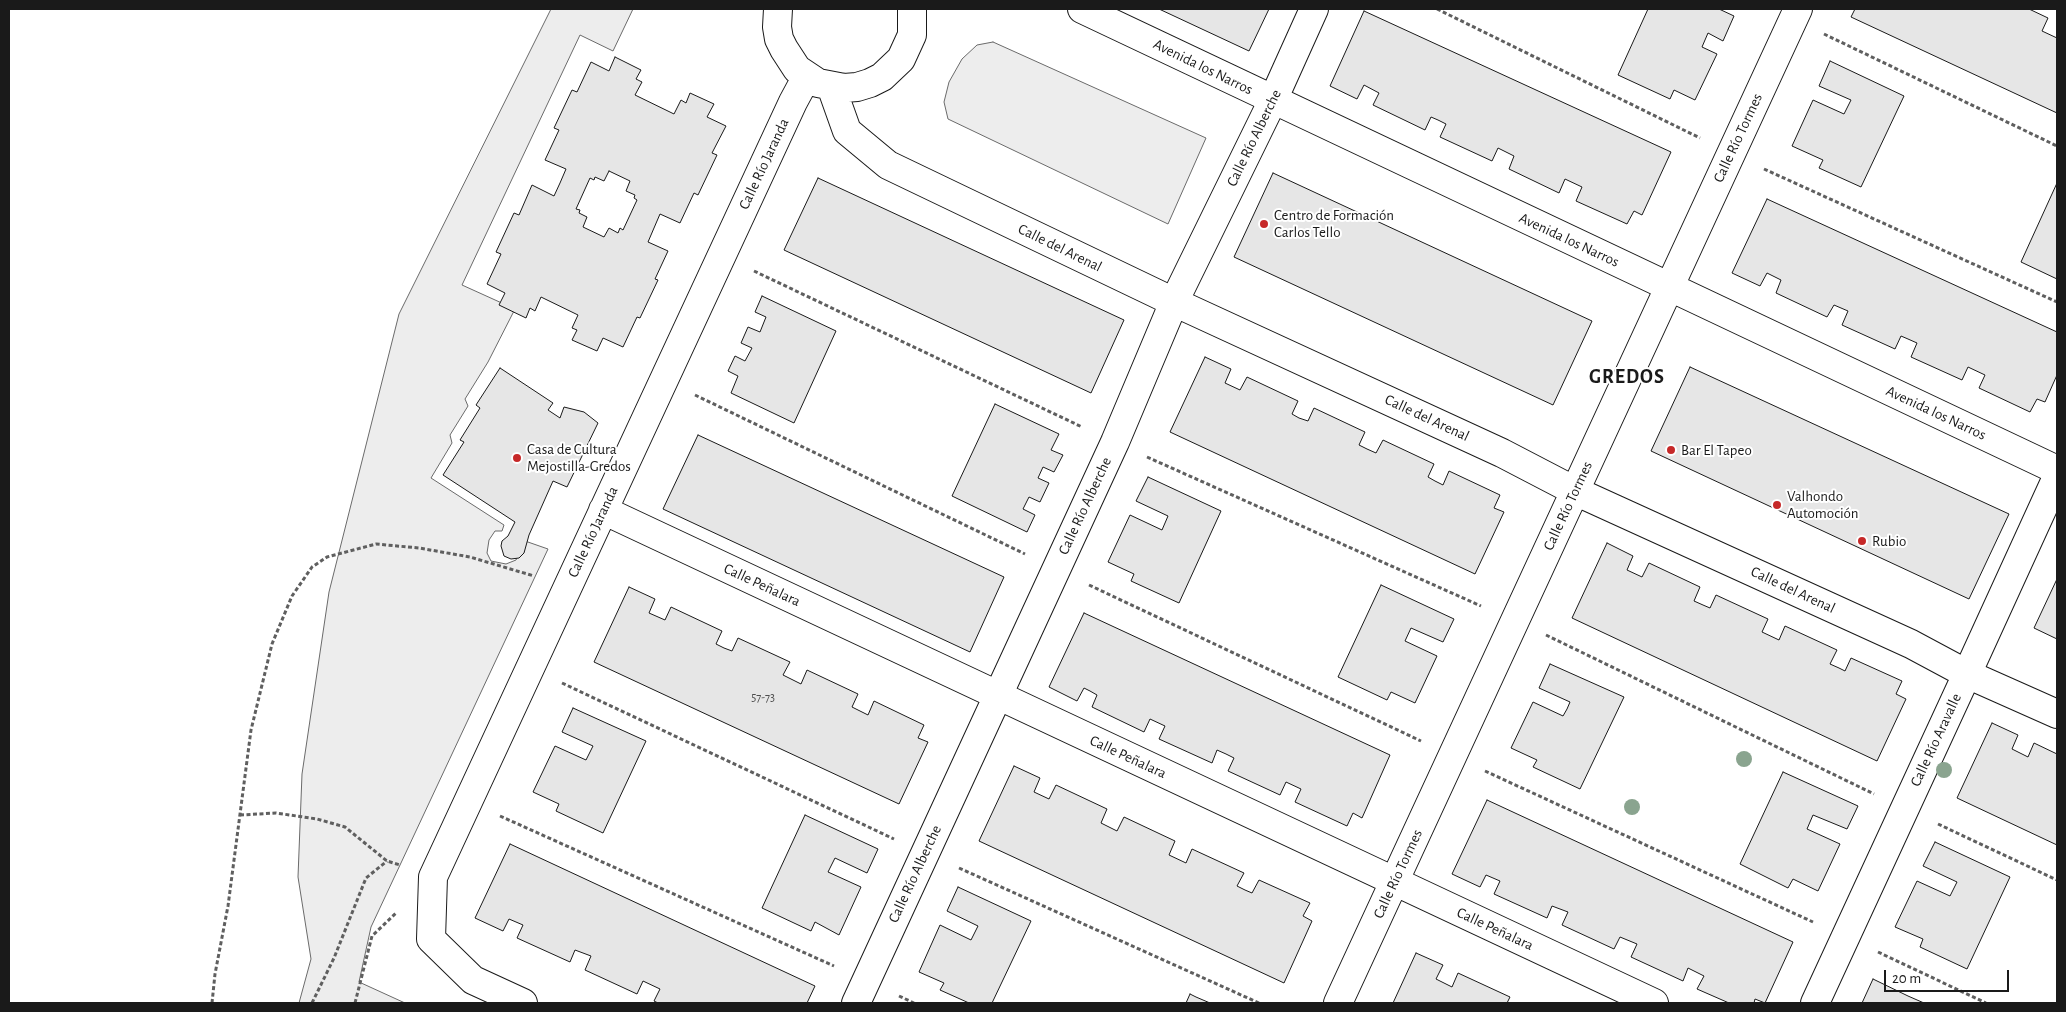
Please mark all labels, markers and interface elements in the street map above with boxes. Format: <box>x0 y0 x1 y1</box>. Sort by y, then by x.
street label: Avenida los Narros <box>1150 35 1256 99</box>
street label: Calle Río Alberche <box>1223 87 1285 189</box>
street label: Calle Río Tormes <box>1710 91 1766 185</box>
street label: Calle Río Jaranda <box>735 116 793 212</box>
place label: Centro de Formación Carlos Tello <box>1274 206 1394 241</box>
street label: Avenida los Narros <box>1516 209 1622 271</box>
marker: Centro de Formación Carlos Tello <box>1258 218 1270 230</box>
street label: Calle del Arenal <box>1015 220 1105 276</box>
district label: GREDOS <box>1588 365 1666 389</box>
street label: Avenida los Narros <box>1883 382 1989 444</box>
street label: Calle del Arenal <box>1382 391 1472 445</box>
place label: Casa de Cultura Mejostilla-Gredos <box>527 440 631 475</box>
place label: Bar El Tapeo <box>1681 441 1752 459</box>
marker: Bar El Tapeo <box>1665 444 1677 456</box>
marker: Casa de Cultura Mejostilla-Gredos <box>511 452 523 464</box>
street label: Calle Río Alberche <box>1055 454 1115 558</box>
street label: Calle Río Tormes <box>1540 459 1596 553</box>
street label: Calle Río Jaranda <box>564 484 622 580</box>
place label: Valhondo Automoción <box>1787 487 1859 522</box>
marker: Valhondo Automoción <box>1771 499 1783 511</box>
place label: Rubio <box>1872 532 1906 550</box>
marker: Rubio <box>1856 535 1868 547</box>
street label: Calle Peñalara <box>721 559 803 611</box>
street label: Calle del Arenal <box>1748 563 1838 617</box>
house number: 57-73 <box>751 690 775 704</box>
street label: Calle Río Aravalle <box>1907 691 1965 789</box>
street label: Calle Peñalara <box>1087 731 1169 783</box>
street label: Calle Río Alberche <box>885 822 945 926</box>
street label: Calle Río Tormes <box>1370 827 1426 921</box>
street label: Calle Peñalara <box>1454 903 1536 955</box>
scale bar <box>1886 960 2011 992</box>
text: 20 m <box>1892 971 1921 986</box>

